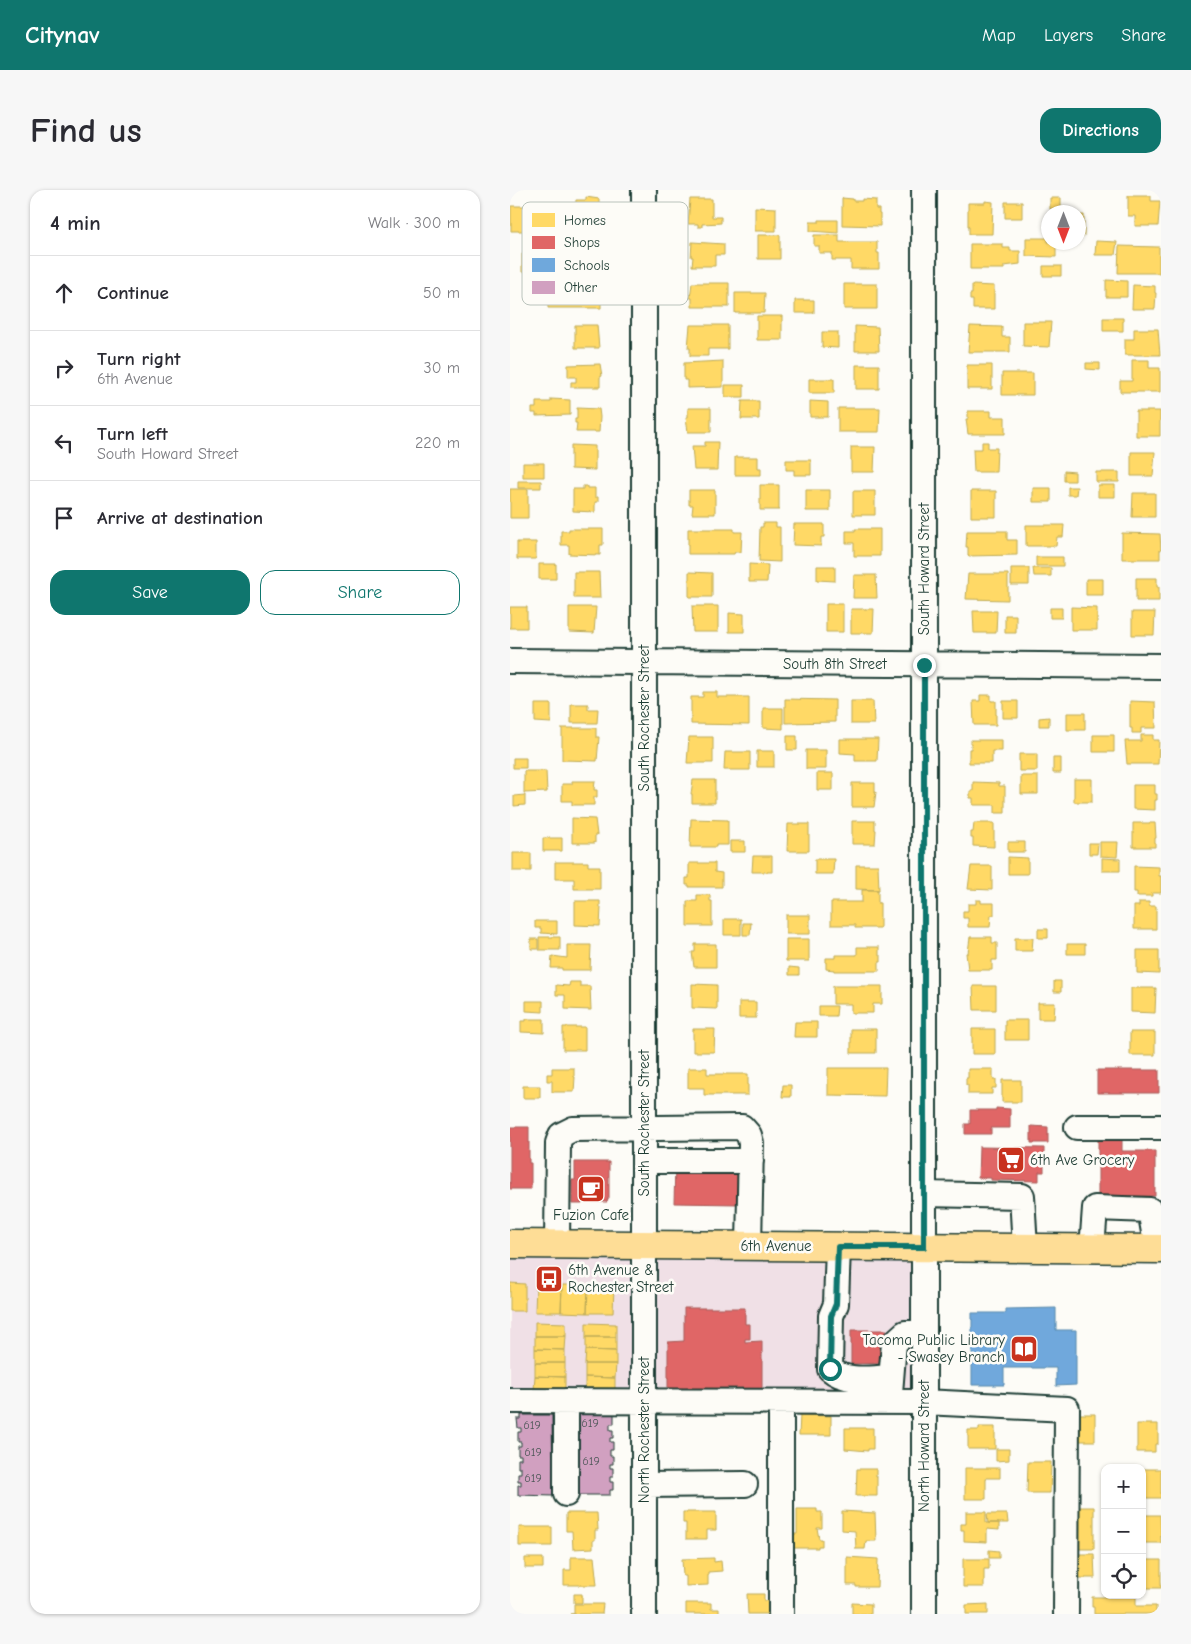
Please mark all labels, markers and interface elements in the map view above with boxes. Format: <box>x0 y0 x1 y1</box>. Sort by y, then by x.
text: Citynav <box>25 21 100 49</box>
text: Map <box>982 25 1016 46</box>
text: Layers <box>1044 25 1093 46</box>
text: Share <box>1121 25 1166 46</box>
button: Directions <box>1040 108 1161 153</box>
text: Find us <box>30 110 142 151</box>
legend <box>522 202 688 305</box>
north arrow <box>1041 205 1086 250</box>
text: 4 min <box>50 211 101 235</box>
text: Homes <box>564 212 606 229</box>
text: Walk · 300 m <box>368 214 460 232</box>
text: Shops <box>564 234 600 251</box>
text: Schools <box>564 257 610 274</box>
icon: ahead <box>50 279 78 307</box>
text: Other <box>564 279 598 296</box>
text: Continue <box>97 282 169 304</box>
text: 50 m <box>423 284 460 302</box>
text: Turn right <box>97 348 181 370</box>
icon: right <box>50 354 78 382</box>
text: 30 m <box>424 359 460 377</box>
text: 6th Avenue <box>97 370 173 388</box>
text: Turn left <box>97 423 168 445</box>
icon: left <box>50 429 78 457</box>
text: 220 m <box>415 434 460 452</box>
text: South Howard Street <box>97 445 238 463</box>
street label: South Howard Street <box>915 502 933 635</box>
icon: arrive <box>50 504 78 532</box>
text: Arrive at destination <box>97 507 263 529</box>
button: Save <box>50 570 250 615</box>
button: Share <box>260 570 460 615</box>
street label: South Rochester Street <box>635 644 653 791</box>
route end <box>913 654 936 677</box>
street label: South 8th Street <box>783 655 888 673</box>
street label: South Rochester Street <box>635 1049 653 1196</box>
supermarket icon: 6th Ave Grocery <box>996 1145 1026 1175</box>
place label: 6th Ave Grocery <box>1030 1151 1135 1169</box>
cafe icon: Fuzion Cafe <box>576 1174 606 1204</box>
place label: Fuzion Cafe <box>553 1206 629 1224</box>
street label: 6th Avenue <box>740 1237 812 1255</box>
place label: 6th Avenue & Rochester Street <box>568 1261 674 1296</box>
bus stop icon: 6th Avenue & Rochester Street <box>534 1264 564 1294</box>
place label: Tacoma Public Library - Swasey Branch <box>862 1331 1005 1366</box>
library icon: Tacoma Public Library - Swasey Branch <box>1009 1334 1039 1364</box>
street label: North Rochester Street <box>635 1356 653 1503</box>
route start <box>819 1358 842 1381</box>
street label: North Howard Street <box>915 1379 933 1512</box>
house number: 619 <box>581 1416 599 1430</box>
house number: 619 <box>523 1418 541 1432</box>
house number: 619 <box>524 1445 542 1459</box>
house number: 619 <box>582 1454 600 1468</box>
map controls <box>1101 1464 1146 1599</box>
button: + <box>1101 1464 1146 1509</box>
house number: 619 <box>524 1471 542 1485</box>
button: − <box>1101 1509 1146 1554</box>
button: locate <box>1101 1554 1146 1599</box>

